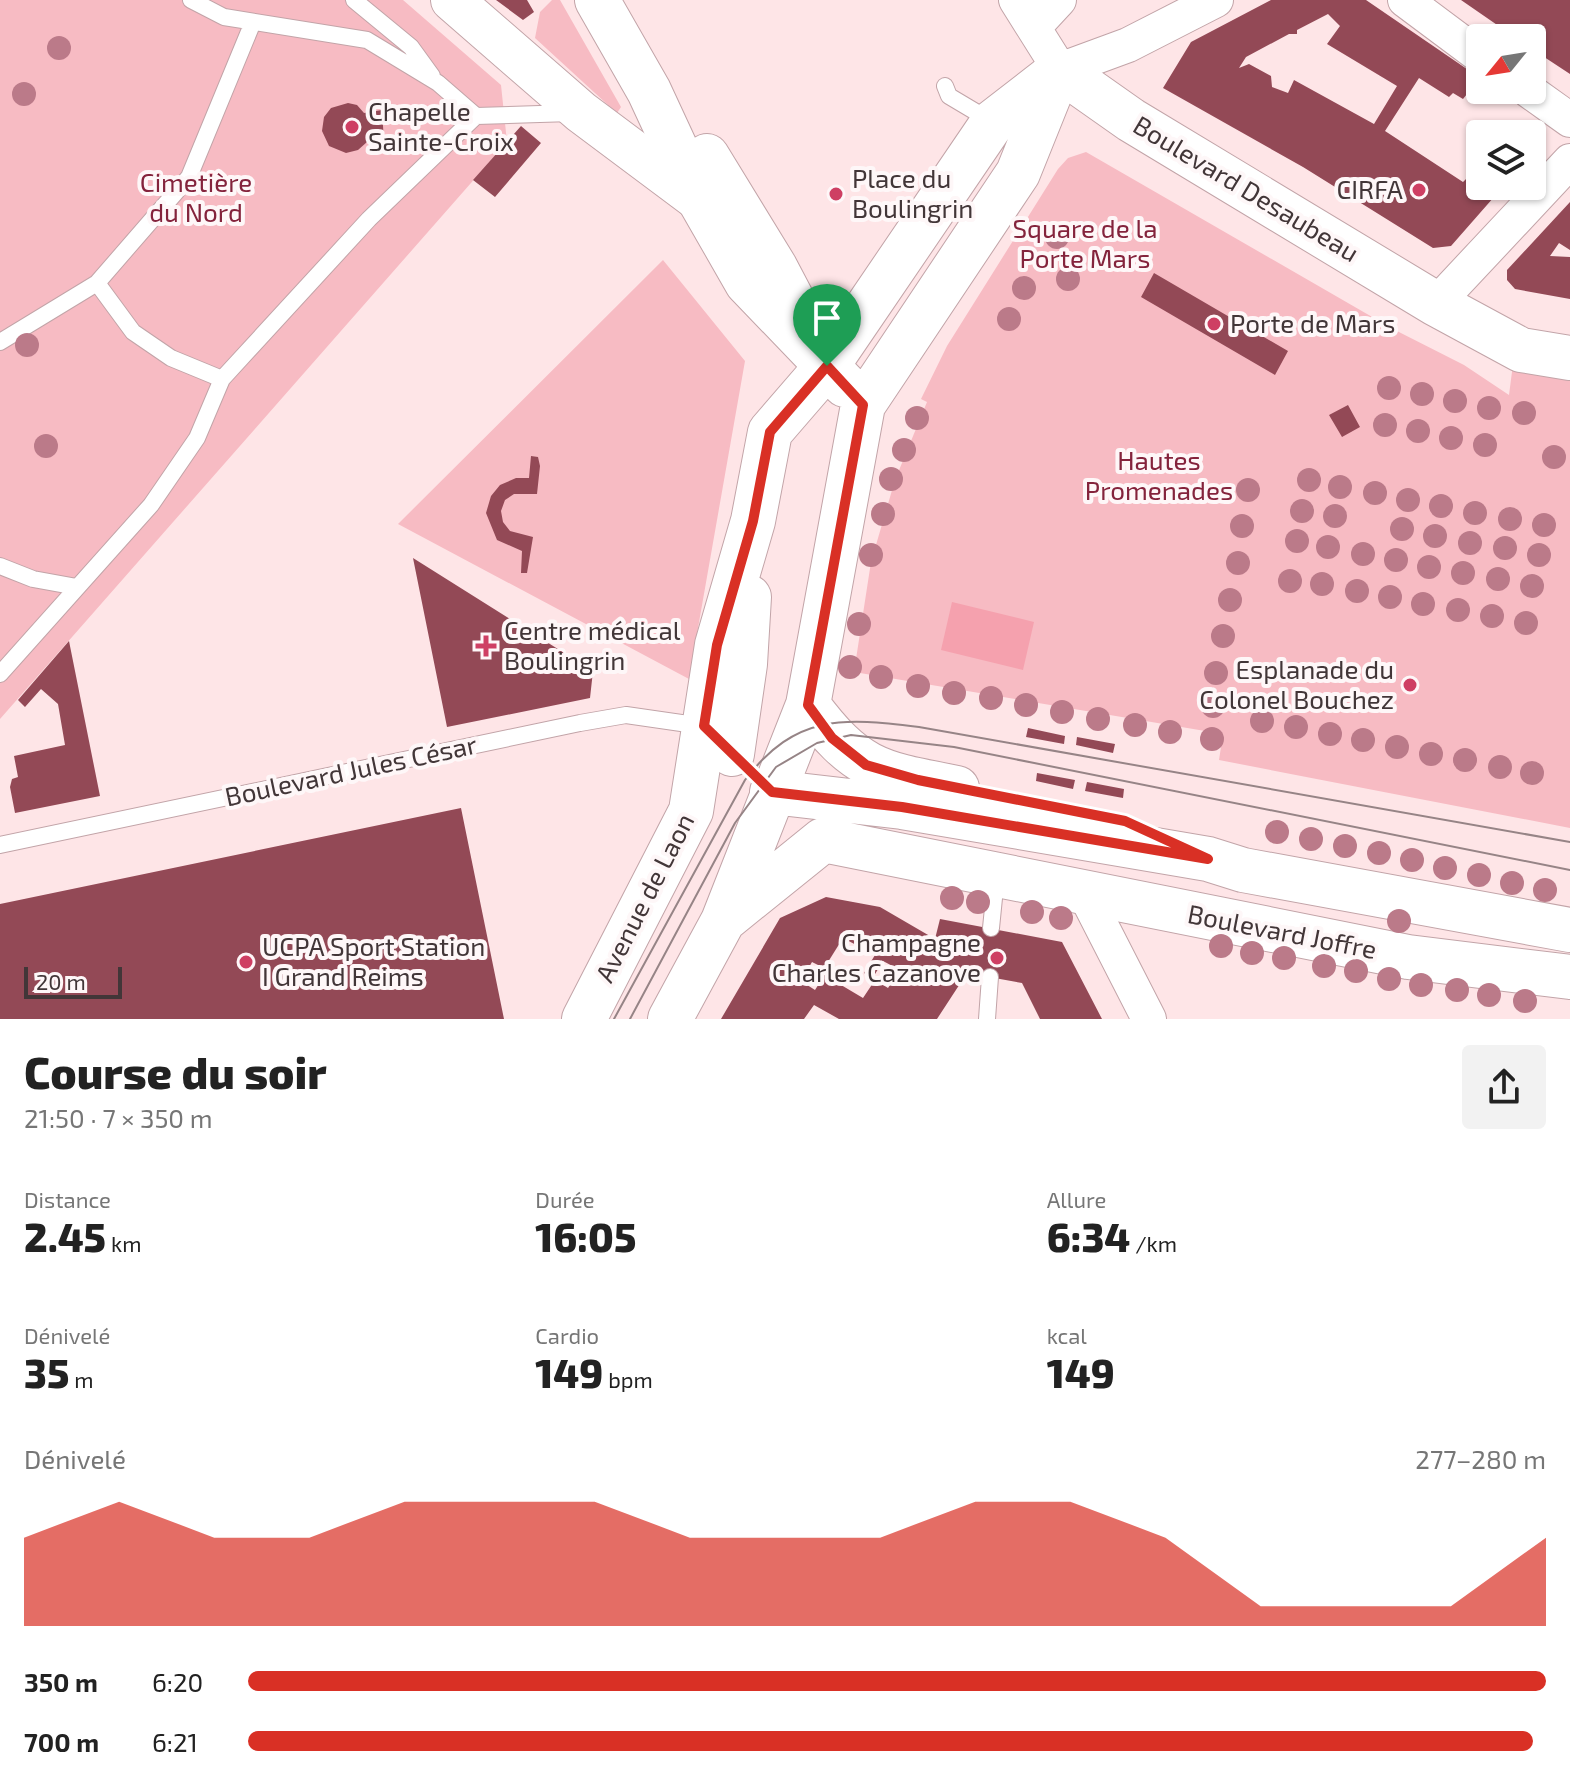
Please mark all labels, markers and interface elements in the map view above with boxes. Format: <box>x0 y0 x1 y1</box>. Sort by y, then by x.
north arrow <box>1466 24 1546 104</box>
map controls <box>1466 24 1546 200</box>
place label: Chapelle Sainte-Croix <box>368 95 514 156</box>
street label: Boulevard Desaubeau <box>1128 108 1365 267</box>
marker: Chapelle Sainte-Croix <box>343 118 361 136</box>
button: layers <box>1466 120 1546 200</box>
place label: Place du Boulingrin <box>852 162 973 223</box>
park label: Cimetière du Nord <box>140 166 252 227</box>
place label: CIRFA <box>1336 173 1403 204</box>
marker: CIRFA <box>1410 181 1428 199</box>
marker: Place du Boulingrin <box>827 185 845 203</box>
park label: Square de la Porte Mars <box>1012 212 1158 273</box>
pin <box>793 284 861 366</box>
icon: arrive <box>805 296 849 340</box>
place label: Porte de Mars <box>1230 307 1395 338</box>
marker: Porte de Mars <box>1205 315 1223 333</box>
park label: Hautes Promenades <box>1085 444 1233 505</box>
place label: Centre médical Boulingrin <box>504 614 681 675</box>
marker: Centre médical Boulingrin <box>475 635 497 657</box>
place label: Esplanade du Colonel Bouchez <box>1199 653 1394 714</box>
marker: Esplanade du Colonel Bouchez <box>1401 676 1419 694</box>
street label: Boulevard Jules César <box>222 728 479 811</box>
street label: Avenue de Laon <box>588 808 699 987</box>
street label: Boulevard Joffre <box>1185 897 1379 964</box>
place label: Champagne Charles Cazanove <box>772 926 981 987</box>
place label: UCPA Sport Station I Grand Reims <box>262 930 485 991</box>
marker: Champagne Charles Cazanove <box>988 949 1006 967</box>
marker: UCPA Sport Station I Grand Reims <box>237 953 255 971</box>
scale bar <box>24 963 122 999</box>
text: 20 m <box>36 968 86 994</box>
text: Course du soir <box>24 1045 327 1098</box>
button: share <box>1462 1045 1546 1129</box>
text: 21:50 · 7 × 350 m <box>24 1102 213 1133</box>
text: Distance <box>24 1186 111 1212</box>
text: Durée <box>535 1186 595 1212</box>
text: Allure <box>1047 1186 1106 1212</box>
text: 2.45 <box>24 1212 106 1260</box>
text: 16:05 <box>535 1212 636 1260</box>
text: 6:34 <box>1047 1212 1130 1260</box>
text: km <box>106 1230 141 1256</box>
text: /km <box>1130 1230 1177 1256</box>
text: Dénivelé <box>24 1322 110 1348</box>
text: Cardio <box>535 1322 599 1348</box>
text: kcal <box>1047 1322 1087 1348</box>
text: 35 <box>24 1348 69 1396</box>
text: 149 <box>535 1348 603 1396</box>
text: 149 <box>1047 1348 1115 1396</box>
text: m <box>69 1366 94 1392</box>
text: bpm <box>603 1366 653 1392</box>
text: Dénivelé <box>24 1443 126 1474</box>
text: 277–280 m <box>1415 1443 1546 1474</box>
text: 350 m <box>24 1666 98 1697</box>
text: 6:20 <box>152 1666 203 1697</box>
text: 700 m <box>24 1726 99 1757</box>
text: 6:21 <box>152 1726 198 1757</box>

